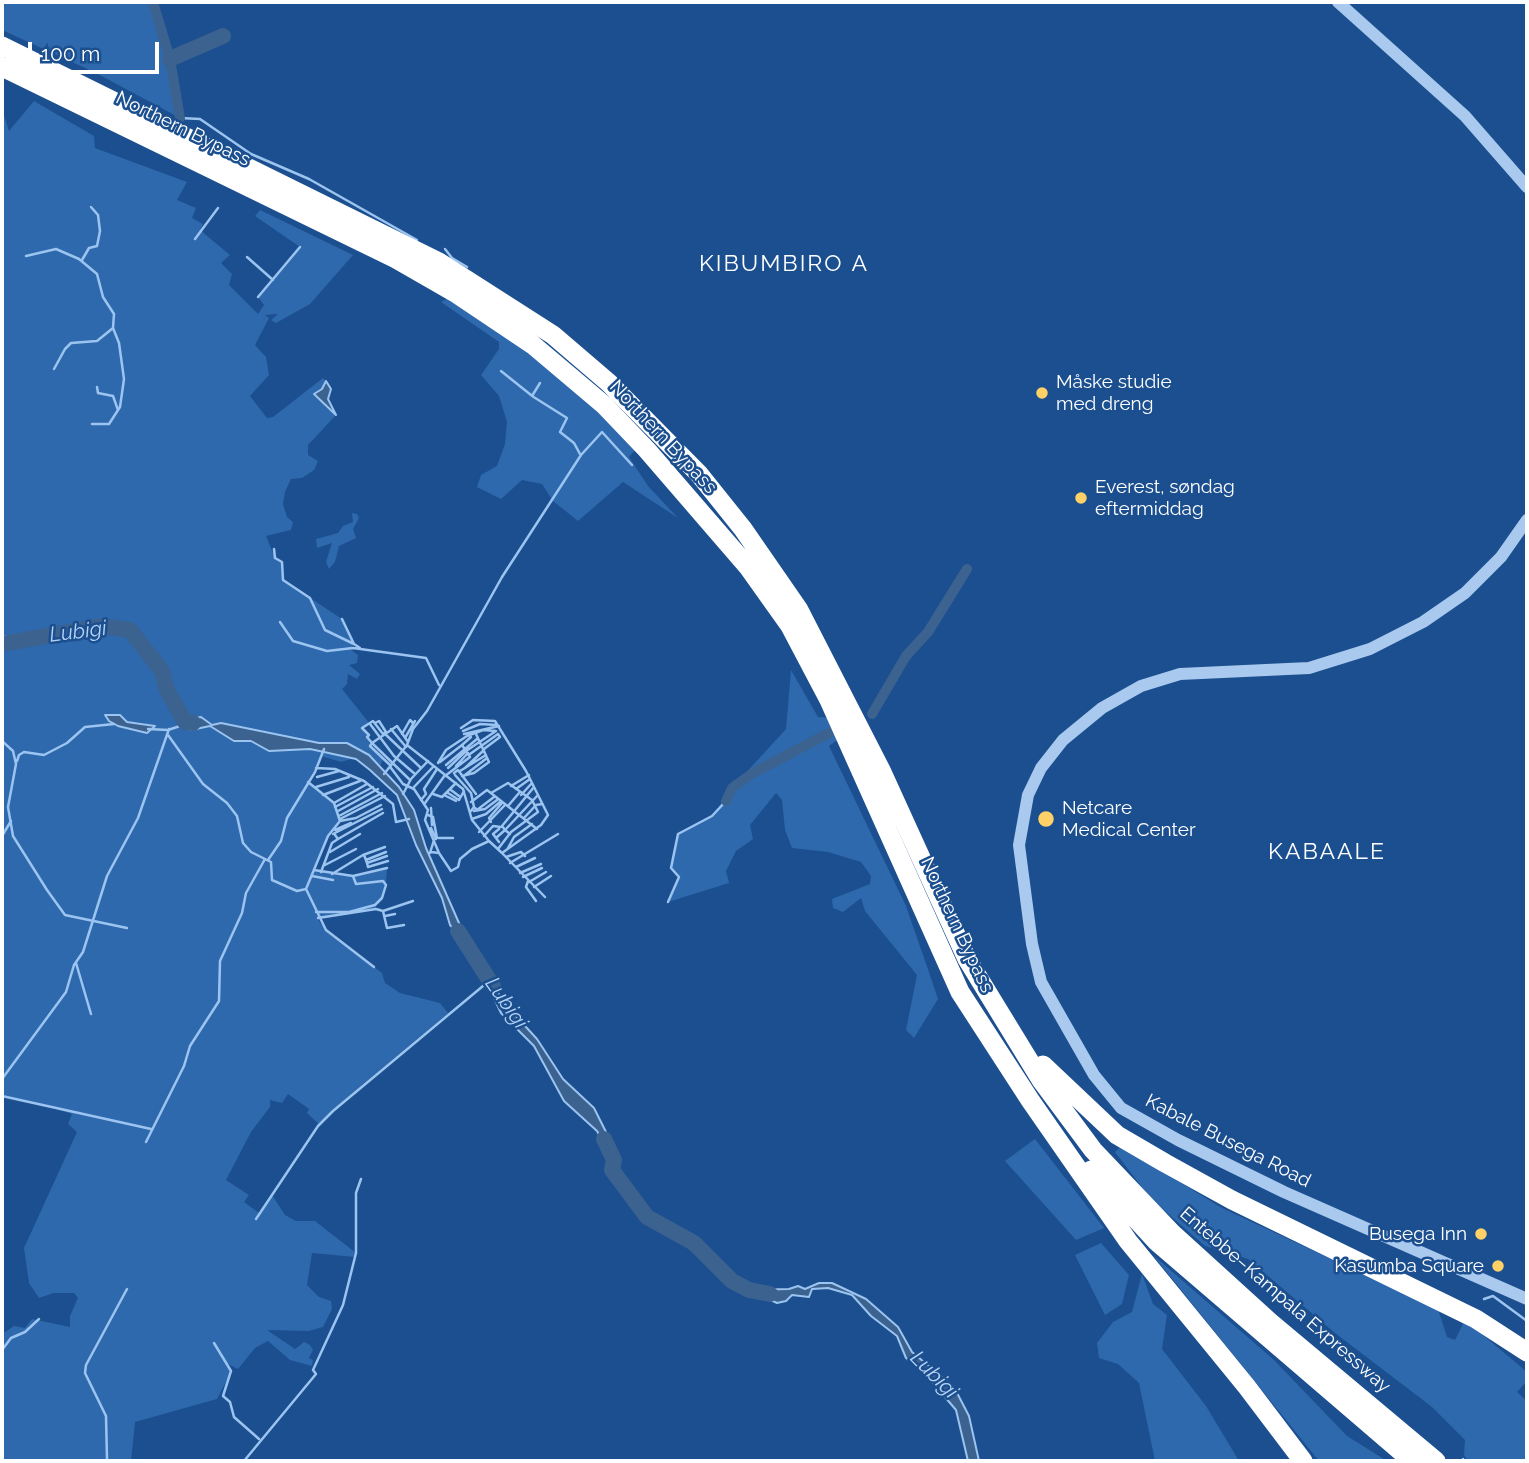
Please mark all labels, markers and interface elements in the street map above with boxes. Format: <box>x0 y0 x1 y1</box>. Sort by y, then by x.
scale bar <box>32 28 163 72</box>
text: 100 m <box>41 41 100 66</box>
street label: Northern Bypass <box>112 87 254 171</box>
district label: KIBUMBIRO A <box>700 250 868 278</box>
place label: Måske studie med dreng <box>1056 371 1172 415</box>
street label: Northern Bypass <box>605 375 721 499</box>
marker: Måske studie med dreng <box>1034 385 1050 401</box>
place label: Everest, søndag eftermiddag <box>1095 476 1235 520</box>
marker: Everest, søndag eftermiddag <box>1073 490 1089 506</box>
water label: Lubigi <box>48 616 108 648</box>
place label: Netcare Medical Center <box>1062 797 1196 841</box>
marker: Netcare Medical Center <box>1036 809 1056 829</box>
district label: KABAALE <box>1269 838 1385 866</box>
street label: Northern Bypass <box>916 854 998 996</box>
water label: Lubigi <box>479 972 533 1034</box>
street label: Kabale Busega Road <box>1141 1089 1315 1193</box>
street label: Entebbe–Kampala Expressway <box>1175 1202 1395 1398</box>
place label: Busega Inn <box>1369 1223 1467 1245</box>
marker: Busega Inn <box>1473 1226 1489 1242</box>
place label: Kasumba Square <box>1334 1255 1484 1277</box>
marker: Kasumba Square <box>1490 1258 1506 1274</box>
water label: Lubigi <box>905 1346 963 1404</box>

